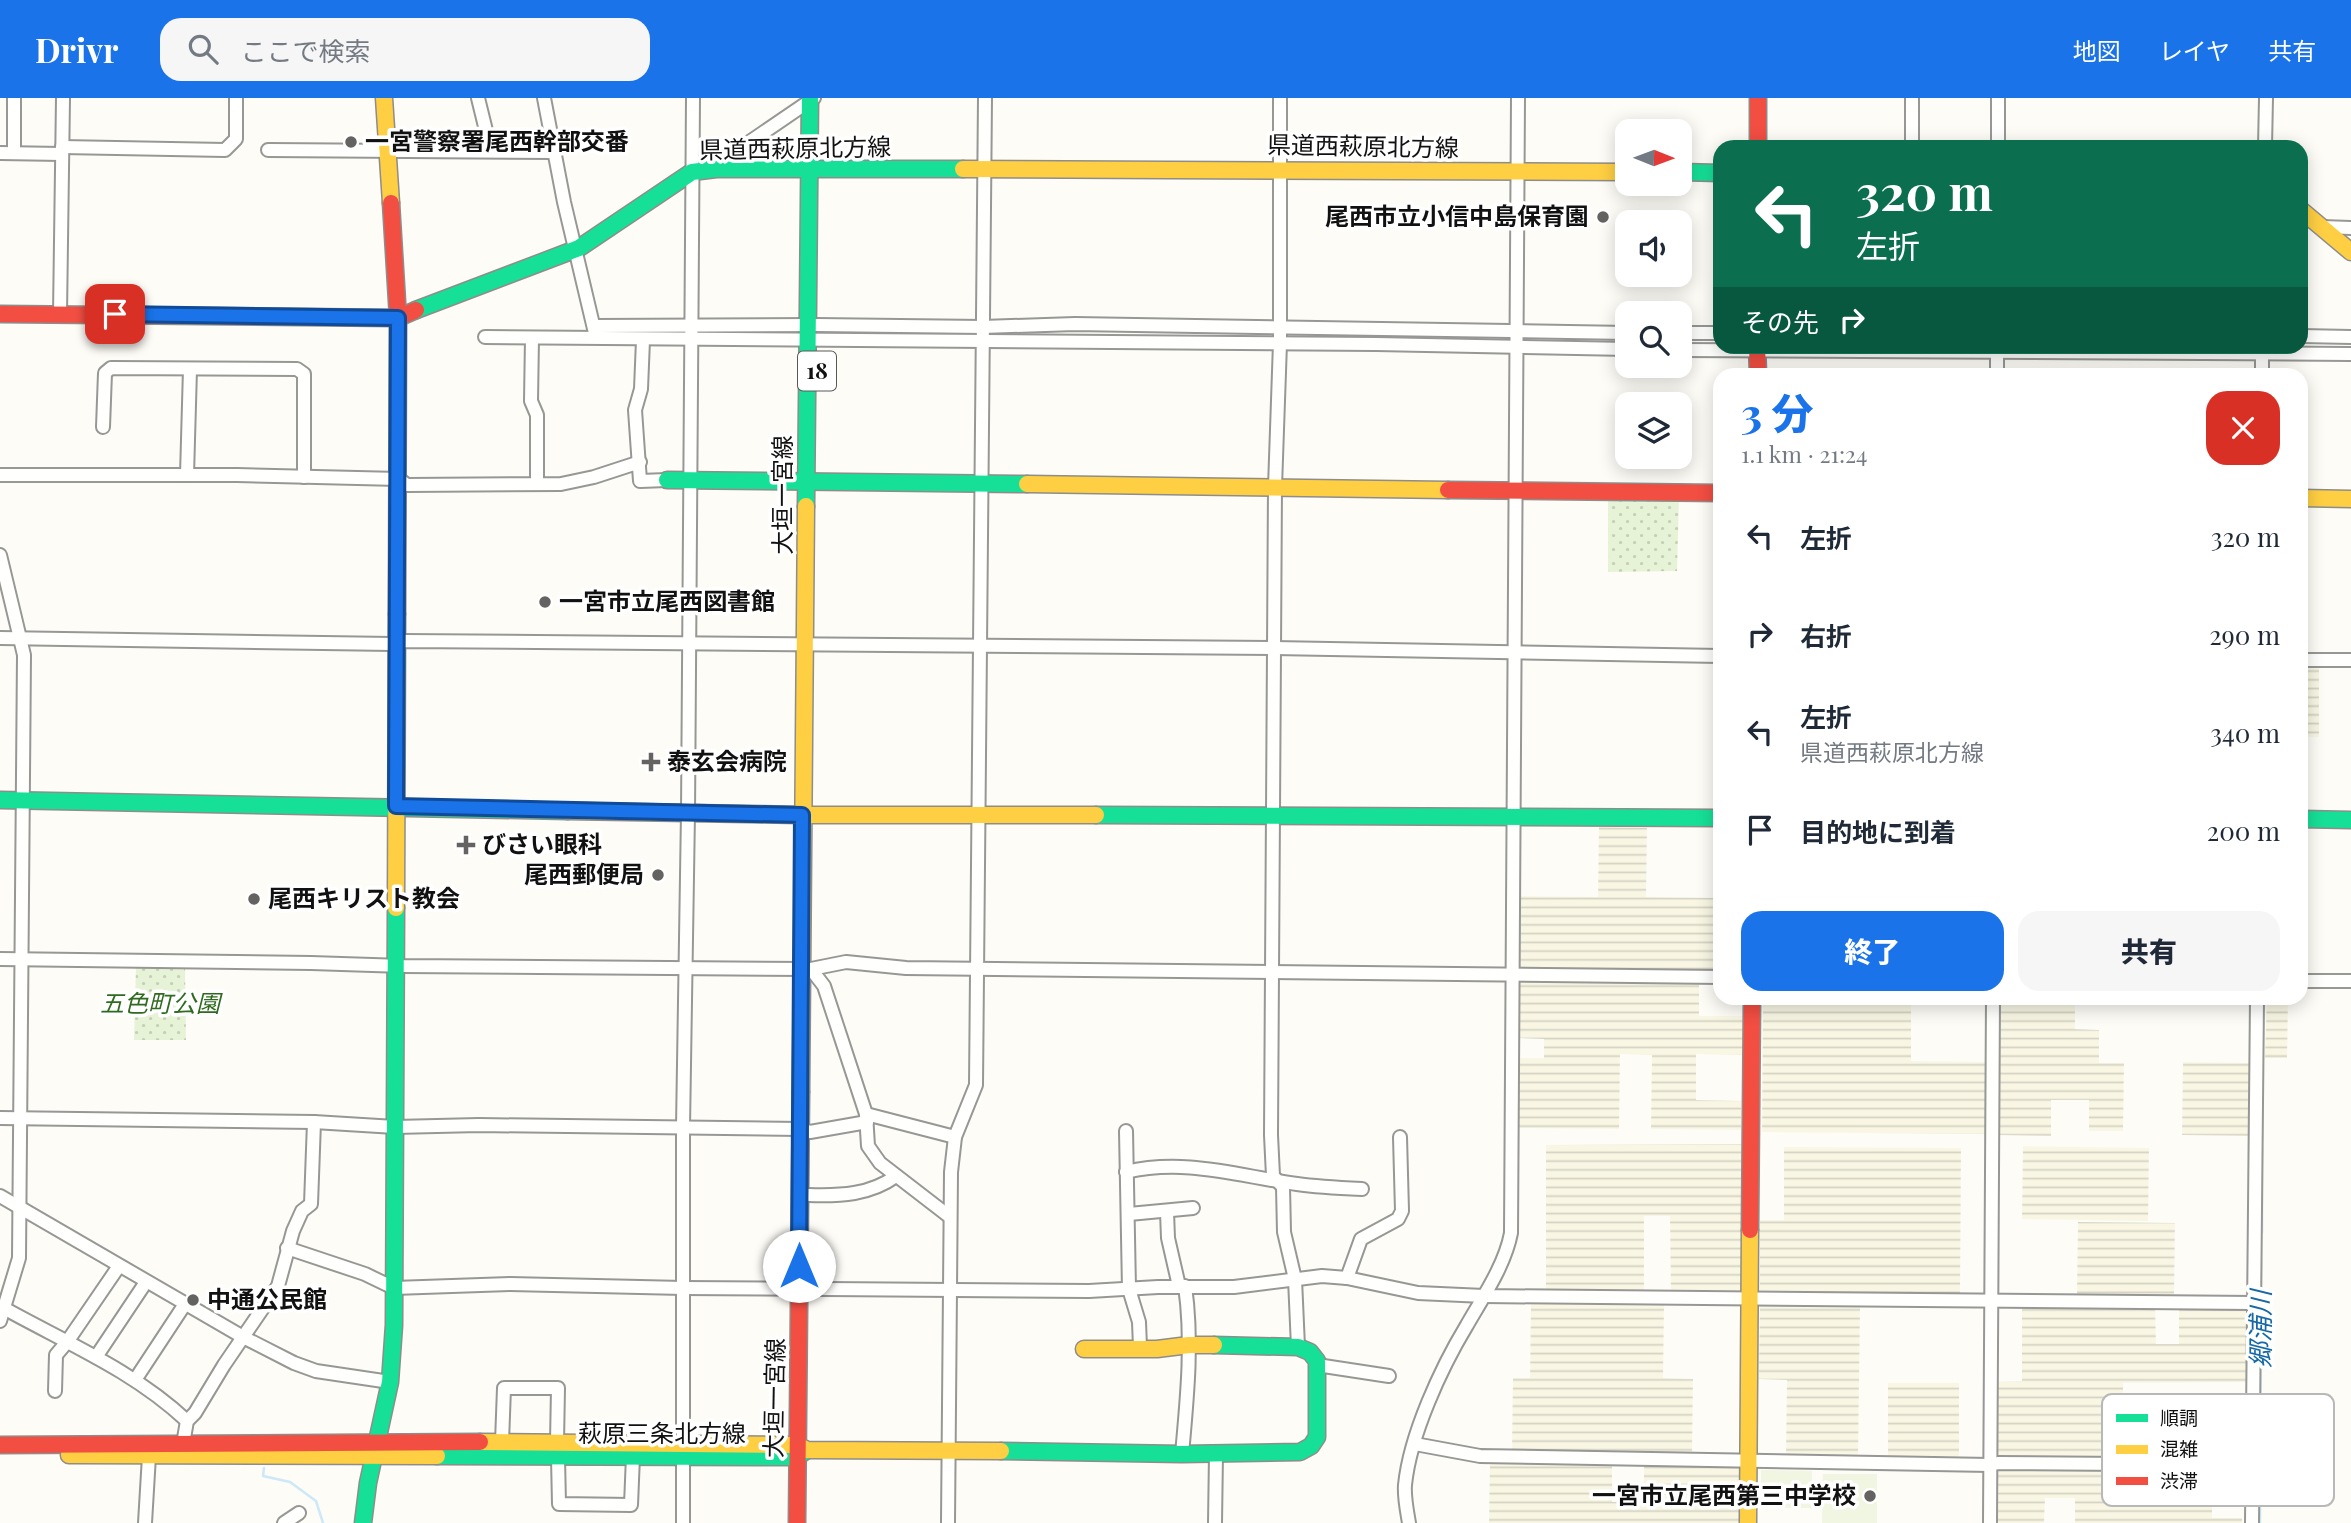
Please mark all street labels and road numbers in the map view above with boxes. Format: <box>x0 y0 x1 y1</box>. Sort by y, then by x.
street label: 県道西萩原北方線 <box>1267 127 1459 163</box>
street label: 県道西萩原北方線 <box>699 129 891 165</box>
road number: 18 <box>798 352 836 390</box>
street label: 大垣一宮線 <box>765 435 797 555</box>
street label: 大垣一宮線 <box>756 1338 790 1458</box>
street label: 萩原三条北方線 <box>578 1416 746 1448</box>

